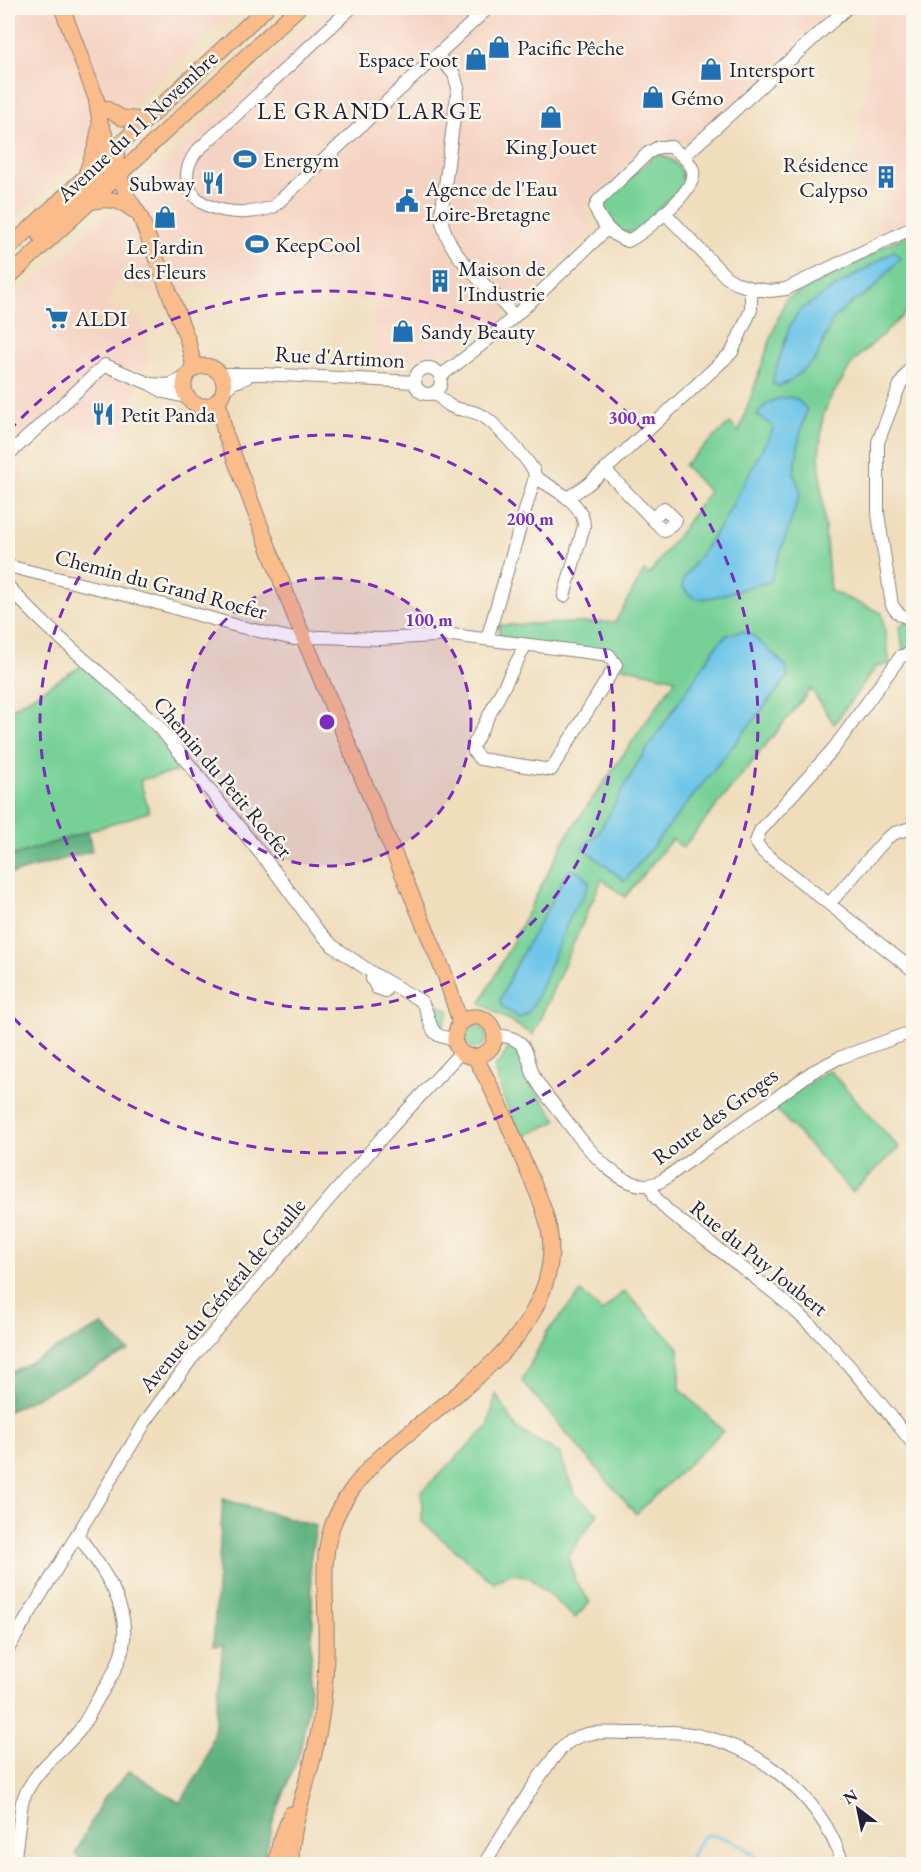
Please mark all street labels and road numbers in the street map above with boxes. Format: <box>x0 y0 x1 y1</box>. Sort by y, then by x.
street label: Avenue du 11 Novembre <box>50 43 224 209</box>
street label: Rue d'Artimon <box>274 339 406 375</box>
street label: Chemin du Grand Rocfer <box>52 542 271 626</box>
street label: Chemin du Petit Rocfer <box>147 690 300 864</box>
street label: Route des Groges <box>646 1061 784 1171</box>
street label: Avenue du Général de Gaulle <box>132 1192 312 1399</box>
street label: Rue du Puy Joubert <box>684 1193 834 1323</box>

